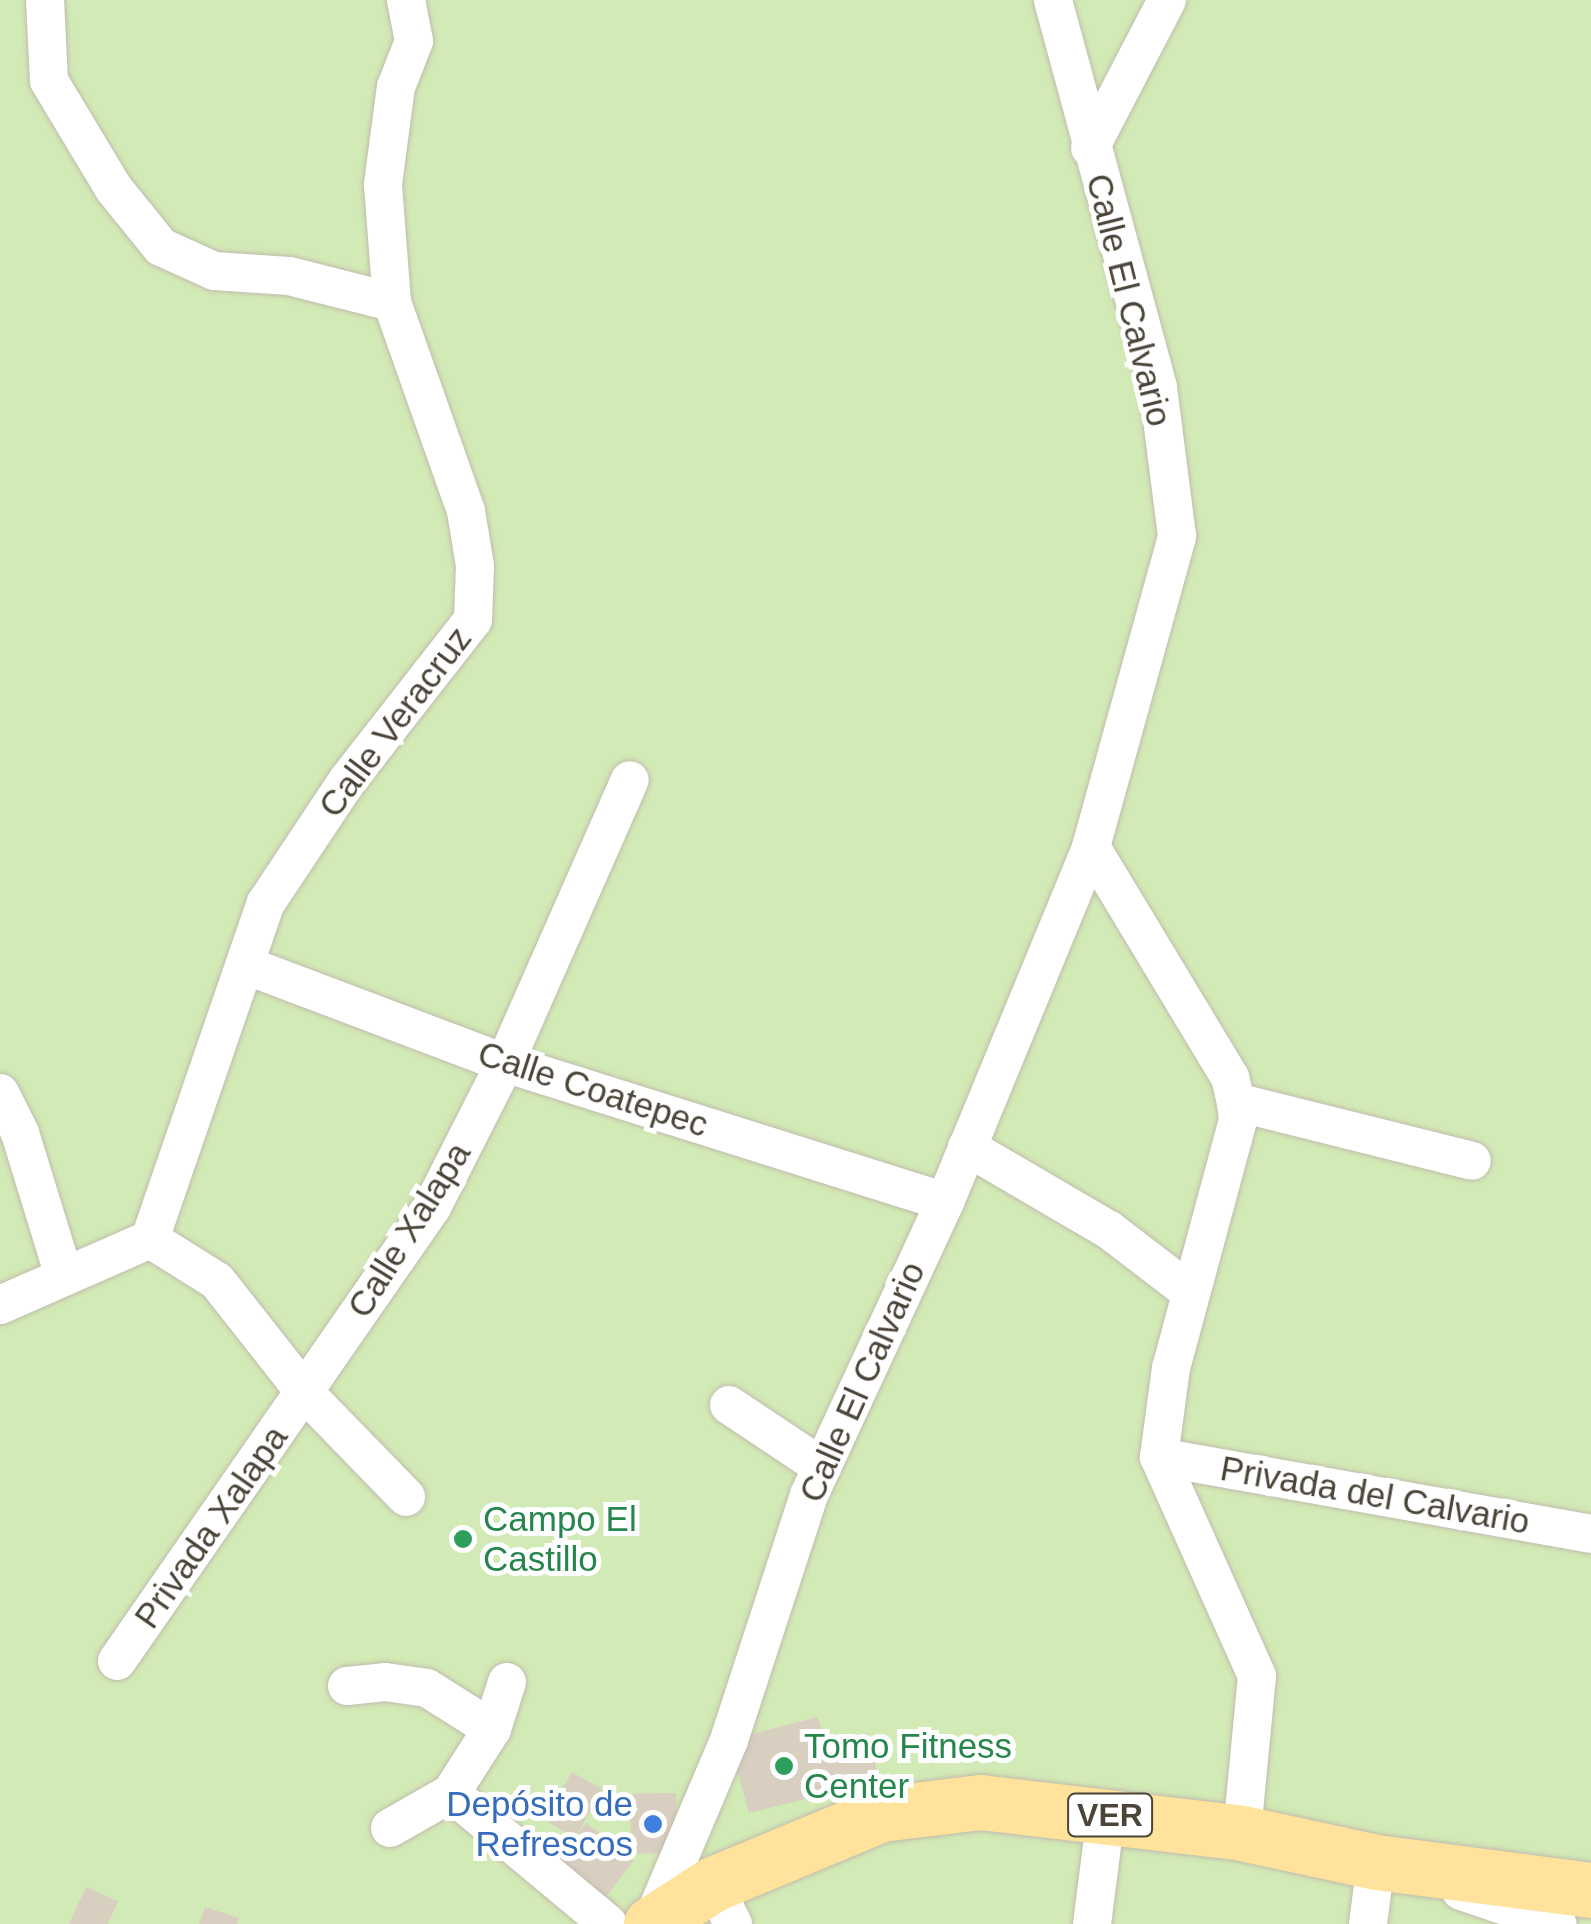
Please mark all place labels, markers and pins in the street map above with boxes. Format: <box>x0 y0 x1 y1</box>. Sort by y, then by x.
place label: Campo El Castillo <box>483 1498 637 1580</box>
marker: Campo El Castillo <box>452 1528 474 1550</box>
place label: Tomo Fitness Center <box>804 1725 1012 1807</box>
marker: Tomo Fitness Center <box>773 1755 795 1777</box>
place label: Depósito de Refrescos <box>446 1783 633 1865</box>
marker: Depósito de Refrescos <box>642 1813 664 1835</box>

